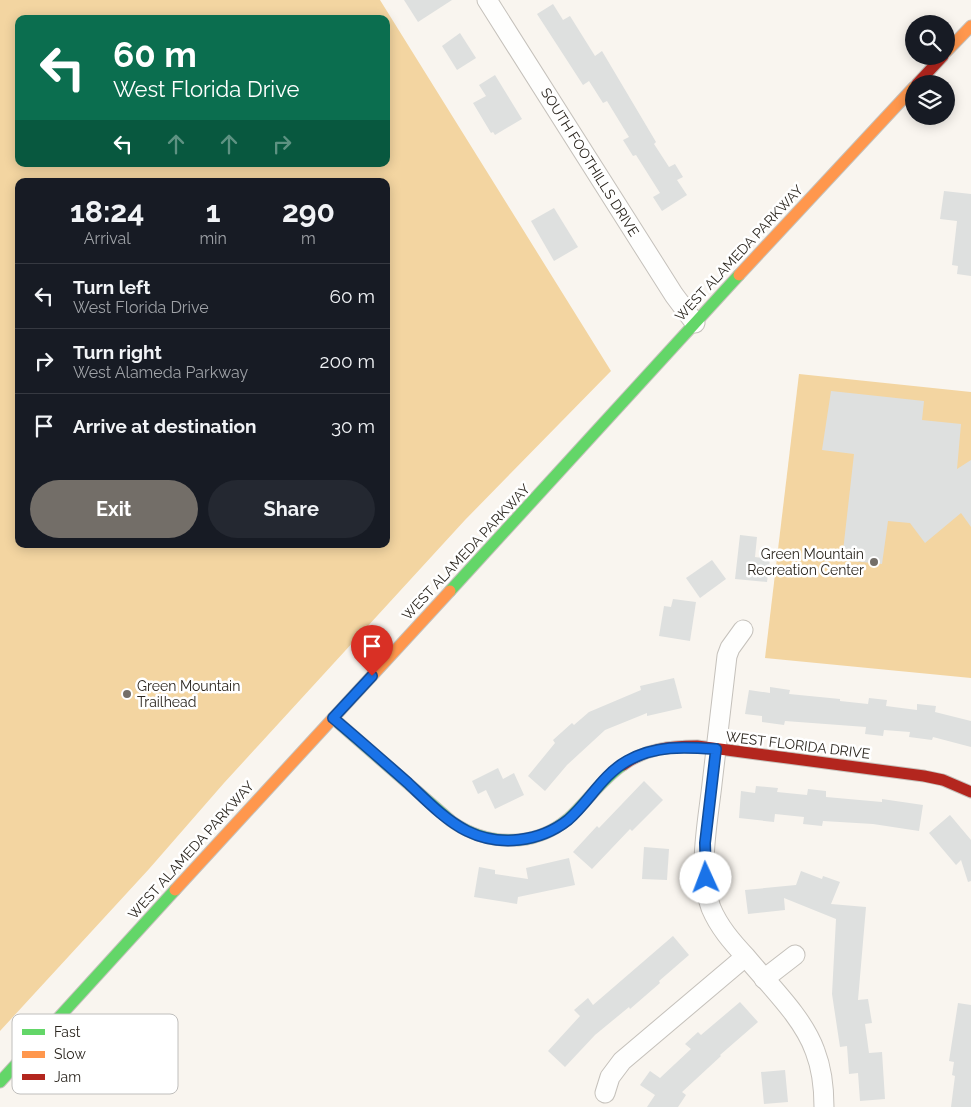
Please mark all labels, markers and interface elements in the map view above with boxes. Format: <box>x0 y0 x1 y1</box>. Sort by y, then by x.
map controls <box>905 15 955 125</box>
button: search <box>905 15 955 65</box>
text: 60 m <box>113 34 197 75</box>
icon: left <box>30 35 95 100</box>
button: layers <box>905 75 955 125</box>
text: West Florida Drive <box>113 76 299 102</box>
street label: SOUTH FOOTHILLS DRIVE <box>538 85 642 239</box>
icon: left <box>109 130 137 158</box>
icon: ahead <box>162 130 190 158</box>
icon: ahead <box>215 130 243 158</box>
icon: right <box>268 130 296 158</box>
street label: WEST ALAMEDA PARKWAY <box>672 182 806 324</box>
text: 18:24 <box>70 194 144 229</box>
text: 1 <box>206 194 221 229</box>
text: 290 <box>282 194 335 229</box>
text: Arrival <box>84 229 131 248</box>
text: min <box>199 229 227 248</box>
text: m <box>301 229 316 248</box>
text: Turn left <box>73 276 150 298</box>
icon: left <box>30 282 58 310</box>
text: 60 m <box>330 285 375 307</box>
text: West Florida Drive <box>73 298 209 317</box>
text: Turn right <box>73 341 162 363</box>
icon: right <box>30 347 58 375</box>
text: 200 m <box>320 350 375 372</box>
text: West Alameda Parkway <box>73 363 248 382</box>
icon: arrive <box>30 412 58 440</box>
text: Arrive at destination <box>73 415 257 437</box>
text: 30 m <box>331 415 375 437</box>
button: Exit <box>30 480 198 538</box>
button: Share <box>208 480 375 538</box>
street label: WEST ALAMEDA PARKWAY <box>399 481 533 623</box>
place label: Green Mountain Recreation Center <box>747 546 864 578</box>
marker: Green Mountain Recreation Center <box>868 556 880 568</box>
pin <box>351 625 393 676</box>
icon: arrive <box>358 632 386 660</box>
place label: Green Mountain Trailhead <box>137 678 240 710</box>
marker: Green Mountain Trailhead <box>121 688 133 700</box>
street label: WEST FLORIDA DRIVE <box>725 728 871 762</box>
street label: WEST ALAMEDA PARKWAY <box>125 778 257 922</box>
position arrow <box>679 851 731 903</box>
legend <box>12 1014 178 1094</box>
text: Fast <box>54 1024 81 1040</box>
text: Slow <box>54 1046 86 1062</box>
text: Jam <box>54 1069 81 1085</box>

